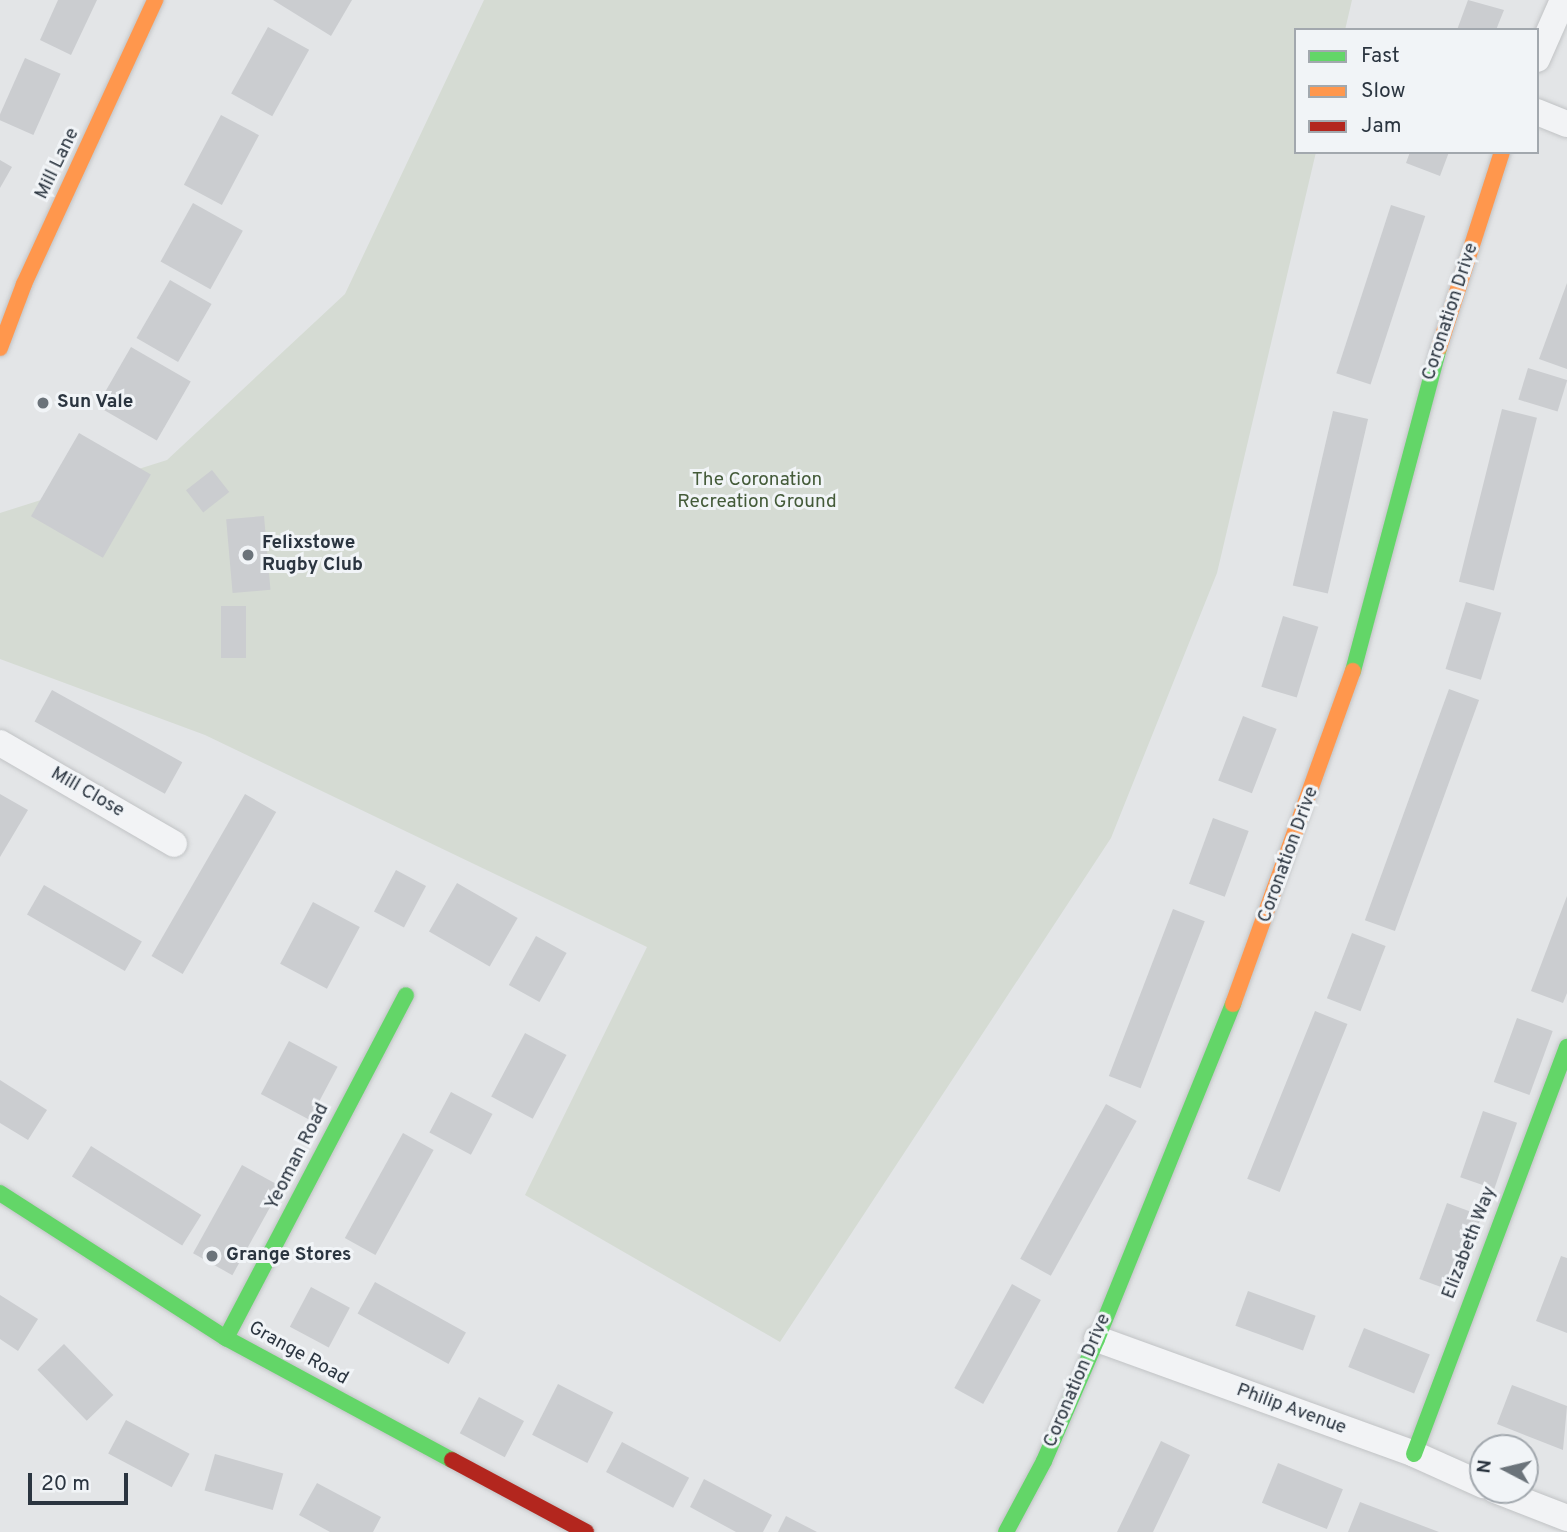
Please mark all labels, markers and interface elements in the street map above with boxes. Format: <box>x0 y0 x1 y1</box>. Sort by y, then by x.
legend <box>1294 28 1539 154</box>
text: Fast <box>1361 43 1400 70</box>
text: Slow <box>1361 78 1406 105</box>
text: Jam <box>1361 113 1402 140</box>
street label: Mill Lane <box>31 125 85 203</box>
street label: Coronation Drive <box>1418 240 1484 384</box>
place label: Sun Vale <box>57 392 134 414</box>
marker: Sun Vale <box>35 395 51 411</box>
park label: The Coronation Recreation Ground <box>677 470 837 514</box>
place label: Felixstowe Rugby Club <box>262 533 363 577</box>
marker: Felixstowe Rugby Club <box>240 547 256 563</box>
street label: Mill Close <box>46 763 128 823</box>
street label: Coronation Drive <box>1254 784 1324 926</box>
street label: Yeoman Road <box>261 1100 335 1214</box>
street label: Elizabeth Way <box>1438 1183 1502 1303</box>
place label: Grange Stores <box>226 1245 351 1267</box>
marker: Grange Stores <box>204 1248 220 1264</box>
street label: Coronation Drive <box>1040 1311 1116 1451</box>
street label: Grange Road <box>244 1317 352 1391</box>
street label: Philip Avenue <box>1233 1379 1349 1441</box>
north arrow <box>1469 1434 1539 1504</box>
scale bar <box>32 1458 131 1502</box>
text: N <box>1472 1458 1498 1475</box>
text: 20 m <box>41 1471 90 1498</box>

